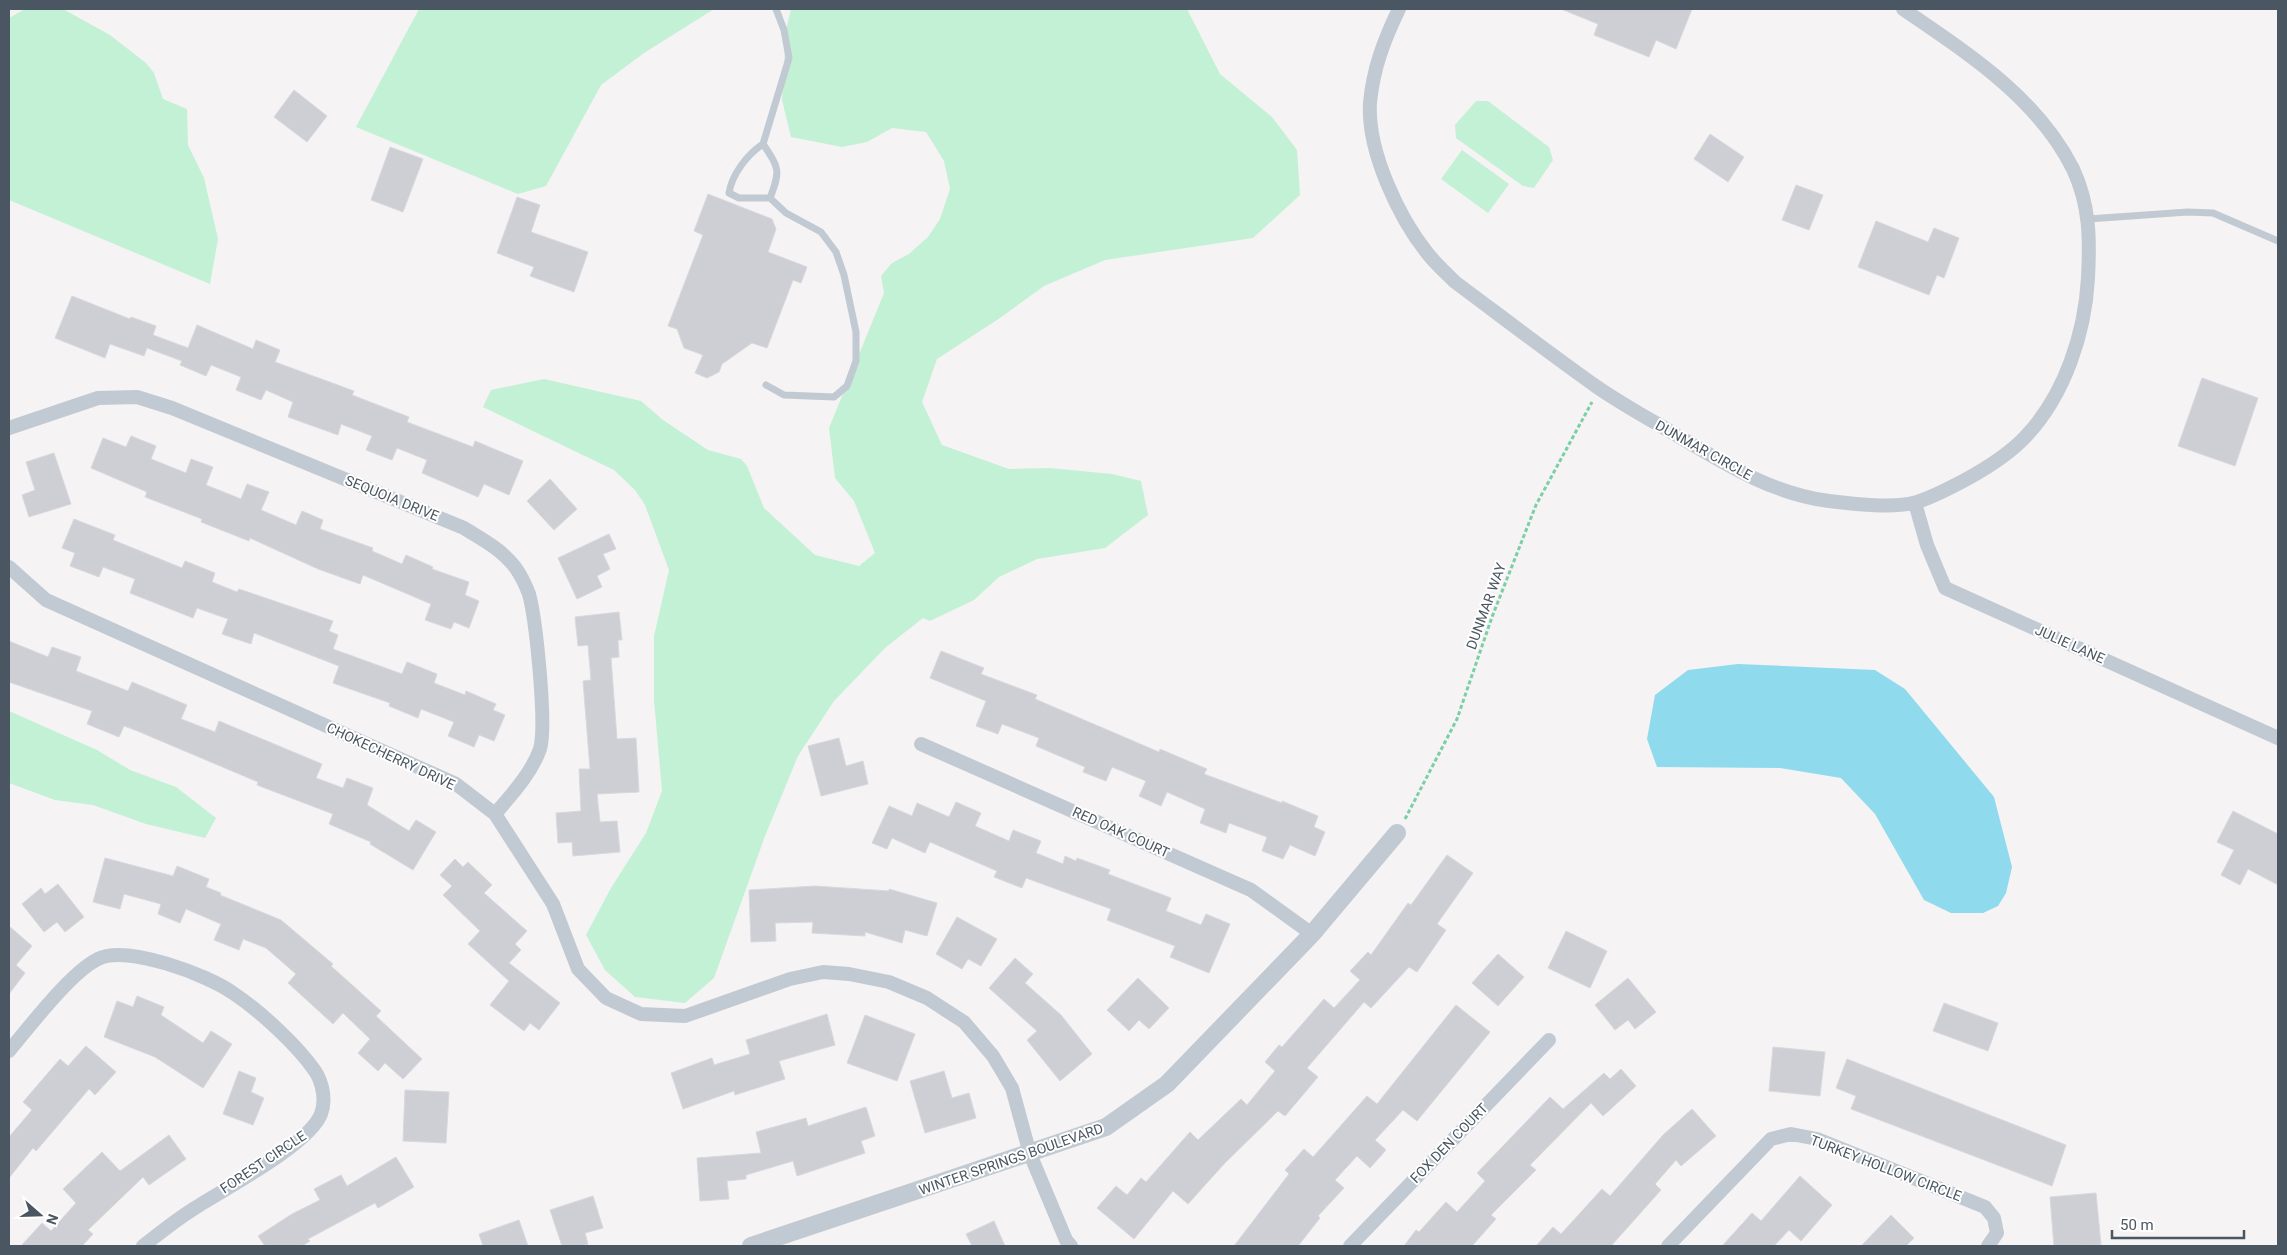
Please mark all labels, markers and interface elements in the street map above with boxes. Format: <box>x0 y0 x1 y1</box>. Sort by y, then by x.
street label: DUNMAR CIRCLE <box>1653 417 1755 483</box>
street label: SEQUOIA DRIVE <box>343 472 441 524</box>
street label: DUNMAR WAY <box>1463 560 1509 651</box>
street label: JULIE LANE <box>2033 622 2107 666</box>
street label: CHOKECHERRY DRIVE <box>324 719 458 793</box>
street label: RED OAK COURT <box>1070 803 1173 861</box>
street label: FOX DEN COURT <box>1407 1099 1491 1186</box>
street label: WINTER SPRINGS BOULEVARD <box>917 1120 1105 1198</box>
street label: FOREST CIRCLE <box>217 1127 309 1197</box>
street label: TURKEY HOLLOW CIRCLE <box>1808 1132 1964 1204</box>
north arrow <box>15 1190 65 1240</box>
scale bar <box>2112 1208 2244 1240</box>
text: N <box>43 1212 61 1227</box>
text: 50 m <box>2120 1216 2154 1234</box>

